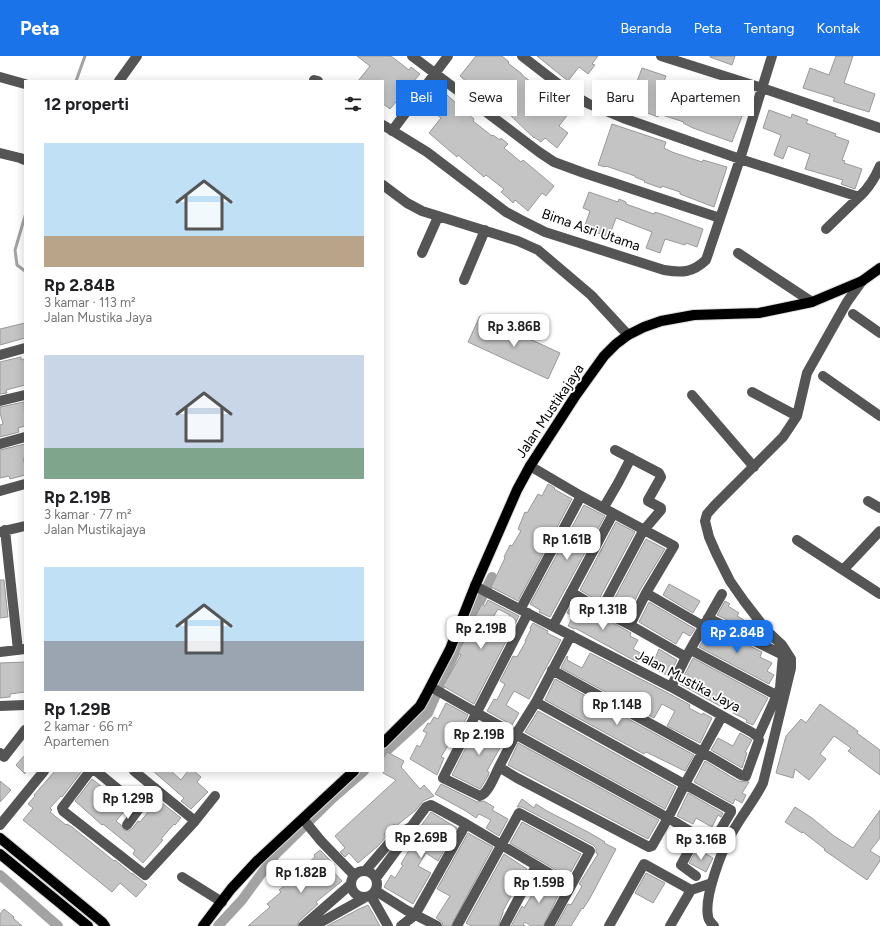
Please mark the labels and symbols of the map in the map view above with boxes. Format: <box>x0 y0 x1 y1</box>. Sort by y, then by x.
street label: Bima Asri Utama <box>539 205 643 255</box>
pin: Rp 3.86B <box>473 314 555 348</box>
street label: Jalan Mustikajaya <box>512 361 588 461</box>
pin: Rp 1.61B <box>526 527 608 561</box>
pin: Rp 1.31B <box>562 597 644 631</box>
pin: Rp 2.19B <box>440 616 522 650</box>
pin: Rp 2.84B <box>696 620 778 654</box>
street label: Jalan Mustika Jaya <box>633 646 743 716</box>
pin: Rp 1.14B <box>576 692 658 726</box>
pin: Rp 2.19B <box>438 722 520 756</box>
pin: Rp 1.29B <box>87 786 169 820</box>
pin: Rp 2.69B <box>380 825 462 859</box>
pin: Rp 3.16B <box>660 827 742 861</box>
pin: Rp 1.82B <box>260 860 342 894</box>
pin: Rp 1.59B <box>498 870 580 904</box>

